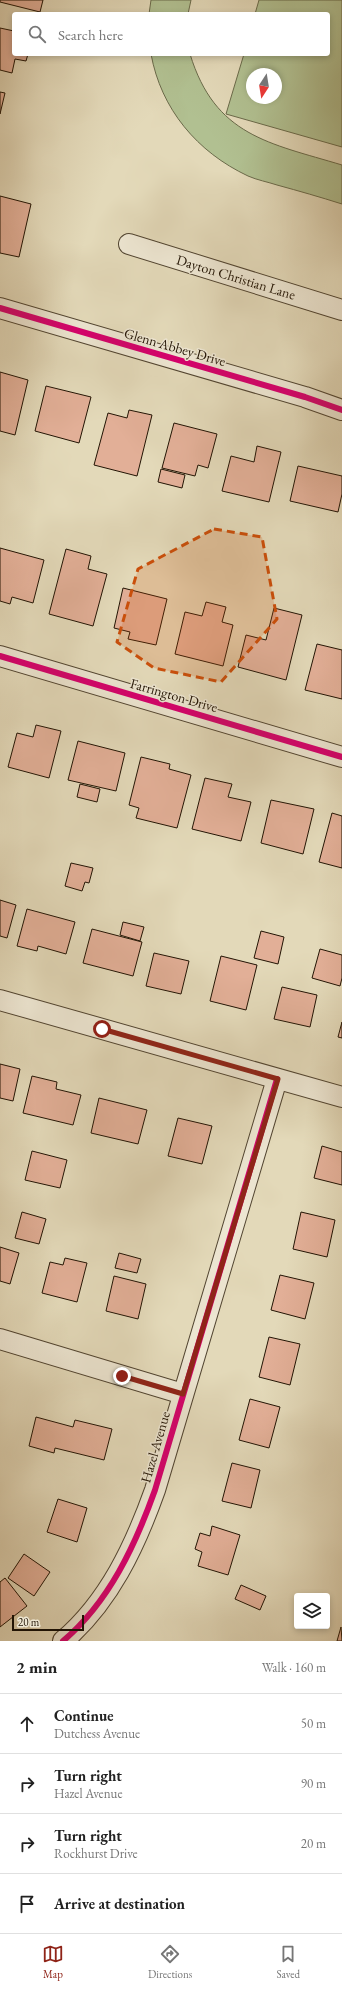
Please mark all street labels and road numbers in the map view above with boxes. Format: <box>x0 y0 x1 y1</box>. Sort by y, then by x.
street label: Dayton Christian Lane <box>174 250 298 304</box>
street label: Glenn Abbey Drive <box>122 324 228 370</box>
street label: Farrington Drive <box>128 674 220 716</box>
street label: Hazel Avenue <box>136 1409 174 1485</box>

